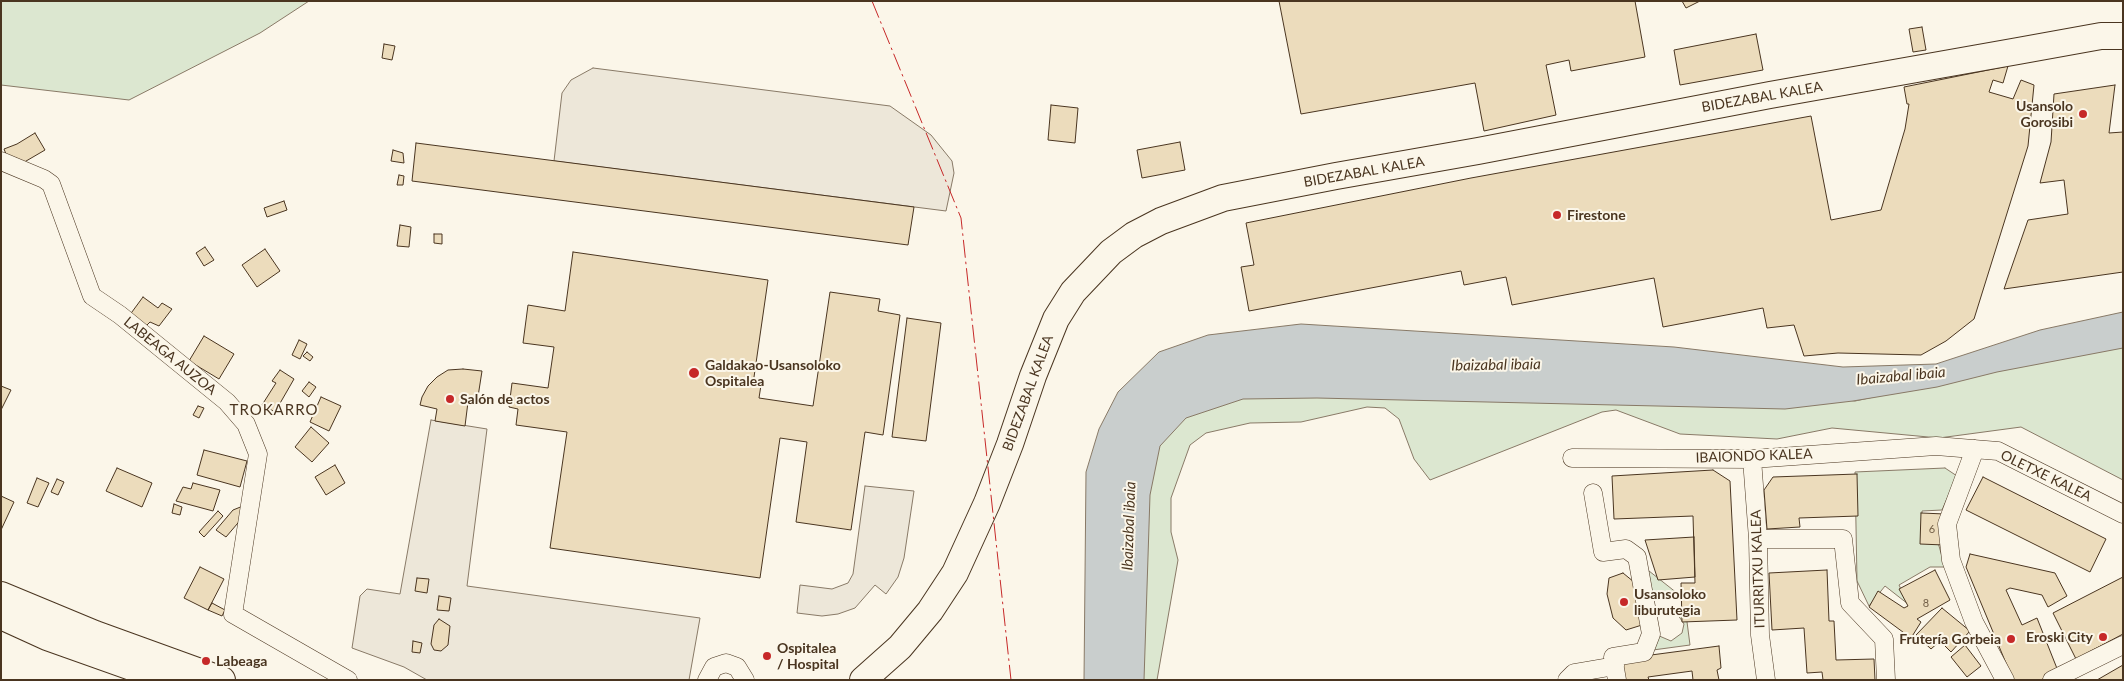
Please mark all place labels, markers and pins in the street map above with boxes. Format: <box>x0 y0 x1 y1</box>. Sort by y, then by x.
place label: Usansolo Gorosibi <box>2016 98 2073 130</box>
marker: Usansolo Gorosibi <box>2077 108 2089 120</box>
place label: Firestone <box>1567 207 1626 223</box>
marker: Firestone <box>1551 209 1563 221</box>
place label: Galdakao-Usansoloko Ospitalea <box>705 357 841 390</box>
marker: Galdakao-Usansoloko Ospitalea <box>687 366 701 380</box>
place label: Salón de actos <box>460 391 550 407</box>
marker: Salón de actos <box>444 393 456 405</box>
place label: Usansoloko liburutegia <box>1634 586 1706 618</box>
marker: Usansoloko liburutegia <box>1618 596 1630 608</box>
place label: Eroski City <box>2026 629 2093 645</box>
place label: Frutería Gorbeia <box>1899 631 2001 647</box>
marker: Eroski City <box>2097 631 2109 643</box>
marker: Frutería Gorbeia <box>2005 633 2017 645</box>
place label: Ospitalea / Hospital <box>777 640 839 672</box>
marker: Ospitalea / Hospital <box>761 650 773 662</box>
place label: Labeaga <box>216 653 267 669</box>
marker: Labeaga <box>200 655 212 667</box>

